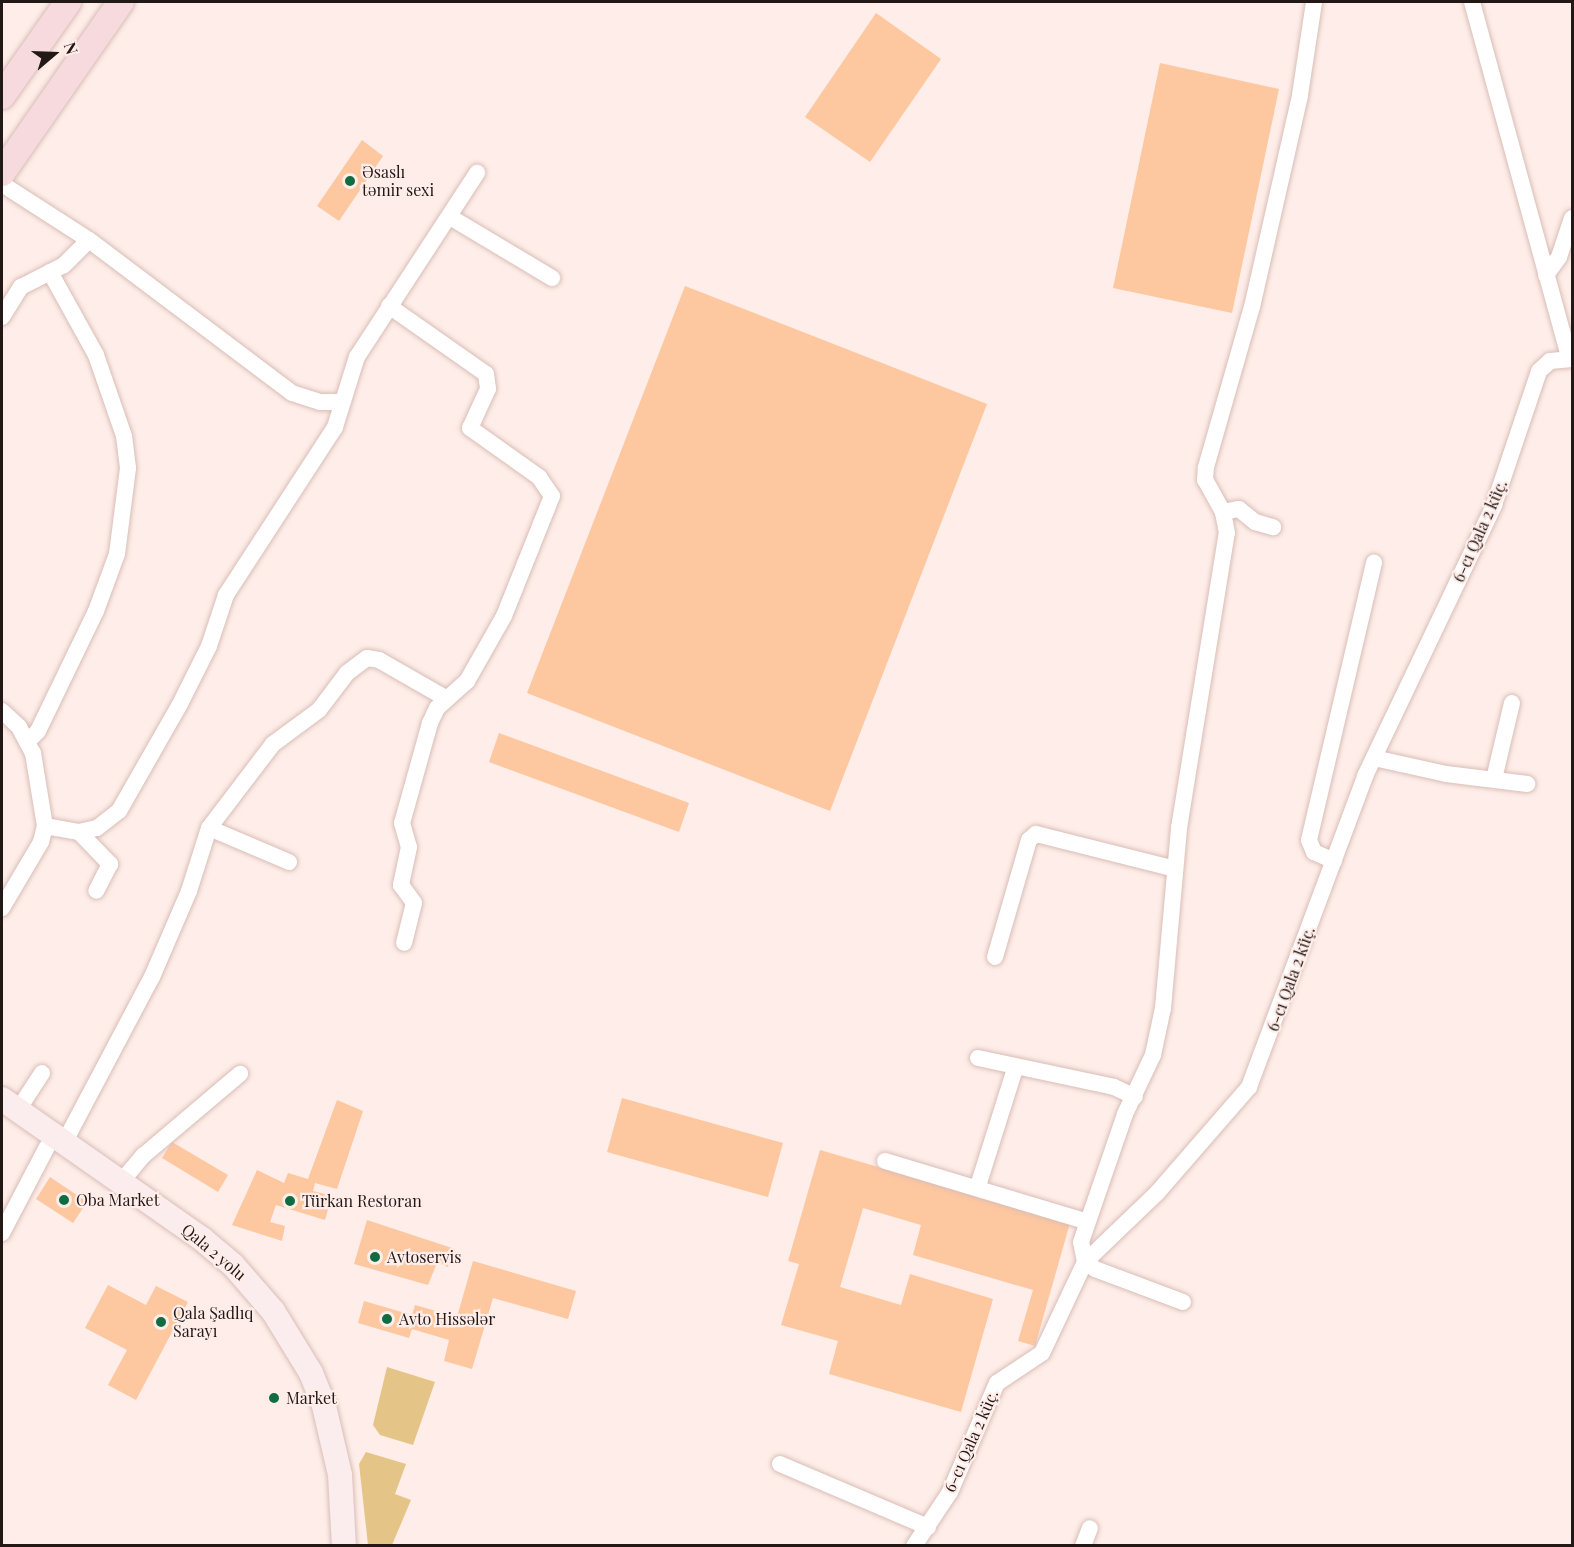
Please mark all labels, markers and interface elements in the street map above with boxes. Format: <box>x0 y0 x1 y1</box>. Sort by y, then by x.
north arrow <box>24 24 84 84</box>
text: N <box>60 39 83 57</box>
place label: Əsaslı təmir sexi <box>362 162 434 200</box>
marker: Əsaslı təmir sexi <box>343 174 357 188</box>
street label: 6-cı Qala 2 küç. <box>1449 477 1511 585</box>
street label: 6-cı Qala 2 küç. <box>1263 924 1319 1034</box>
place label: Oba Market <box>76 1190 160 1210</box>
place label: Türkan Restoran <box>302 1191 422 1211</box>
marker: Oba Market <box>57 1193 71 1207</box>
marker: Türkan Restoran <box>283 1194 297 1208</box>
street label: Qala 2 yolu <box>178 1219 250 1285</box>
place label: Avtoservis <box>387 1247 461 1267</box>
marker: Avtoservis <box>368 1250 382 1264</box>
place label: Qala Şadlıq Sarayı <box>173 1303 254 1341</box>
place label: Avto Hissələr <box>399 1309 495 1329</box>
marker: Avto Hissələr <box>380 1312 394 1326</box>
marker: Qala Şadlıq Sarayı <box>154 1315 168 1329</box>
street label: 6-cı Qala 2 küç. <box>940 1387 1002 1495</box>
place label: Market <box>286 1388 337 1408</box>
marker: Market <box>267 1391 281 1405</box>

